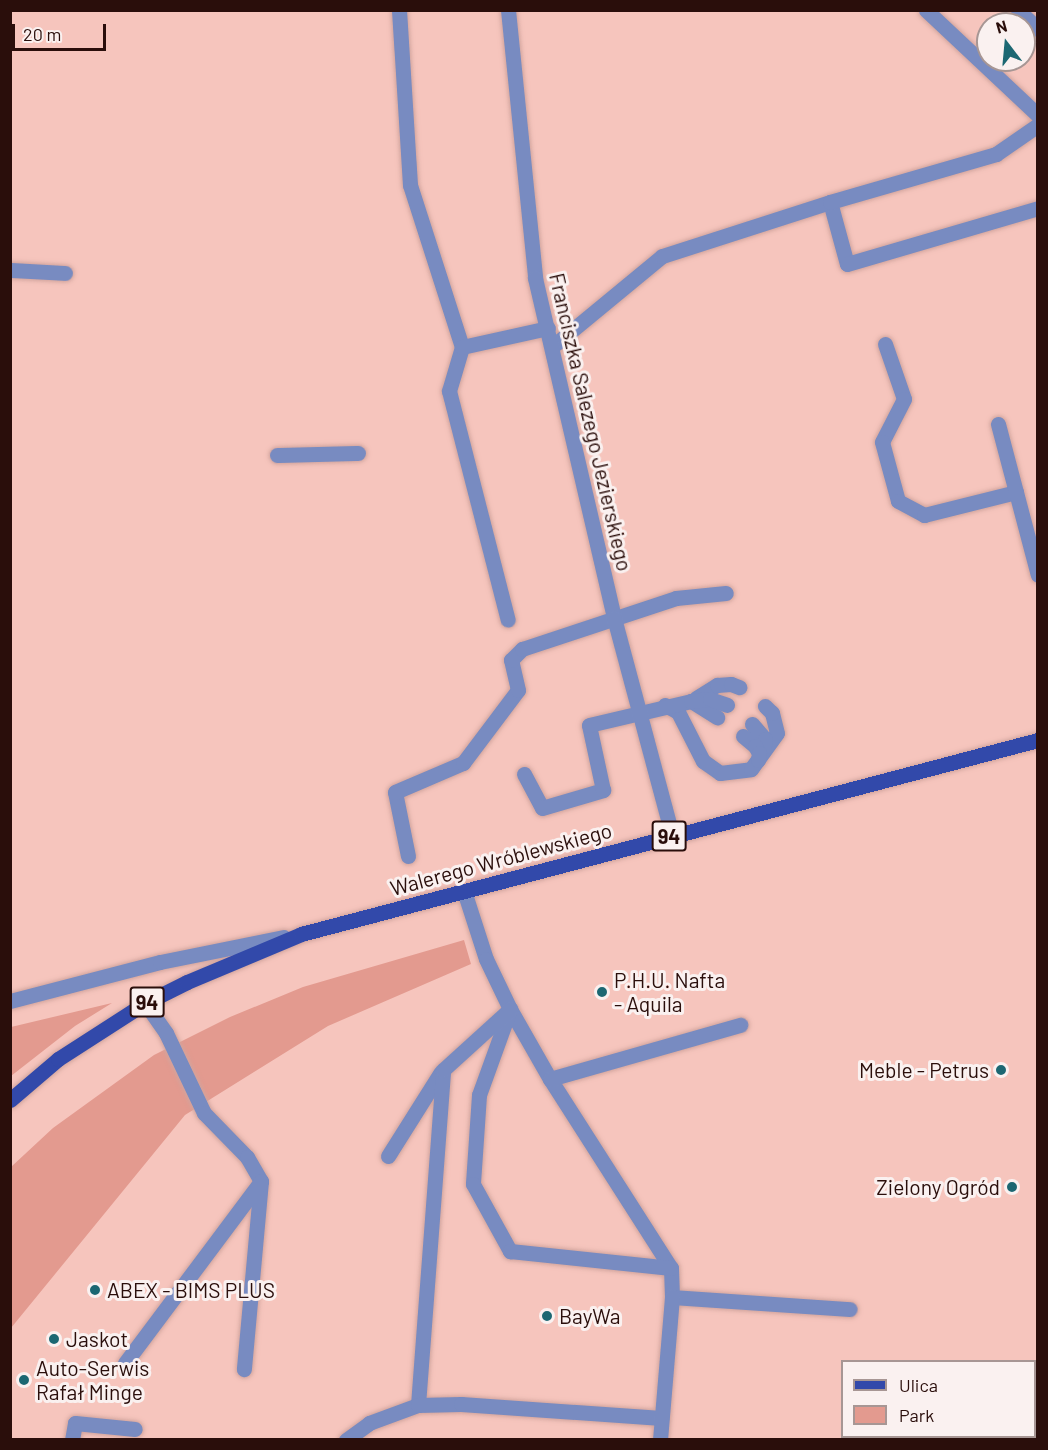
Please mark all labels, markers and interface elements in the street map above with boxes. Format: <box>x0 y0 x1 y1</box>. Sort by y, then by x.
scale bar <box>15 12 110 50</box>
north arrow <box>976 12 1036 72</box>
text: N <box>994 16 1009 37</box>
text: 20 m <box>23 23 61 45</box>
street label: Franciszka Salezego Jezierskiego <box>544 270 638 574</box>
street label: Walerego Wróblewskiego <box>387 817 615 901</box>
road number: 94 <box>651 819 687 853</box>
place label: P.H.U. Nafta - Aquila <box>614 967 725 1017</box>
road number: 94 <box>129 985 165 1019</box>
marker: P.H.U. Nafta - Aquila <box>595 985 609 999</box>
place label: Meble - Petrus <box>859 1057 989 1083</box>
marker: Meble - Petrus <box>994 1063 1008 1077</box>
place label: Zielony Ogród <box>876 1174 1000 1200</box>
marker: Zielony Ogród <box>1005 1180 1019 1194</box>
place label: ABEX - BIMS PLUS <box>107 1277 275 1303</box>
marker: ABEX - BIMS PLUS <box>88 1283 102 1297</box>
place label: BayWa <box>559 1303 620 1329</box>
marker: BayWa <box>540 1309 554 1323</box>
place label: Jaskot <box>66 1326 128 1352</box>
marker: Jaskot <box>47 1332 61 1346</box>
place label: Auto-Serwis Rafał Minge <box>36 1355 149 1405</box>
legend <box>841 1360 1036 1438</box>
marker: Auto-Serwis Rafał Minge <box>17 1373 31 1387</box>
text: Ulica <box>899 1374 938 1396</box>
text: Park <box>899 1404 934 1426</box>

